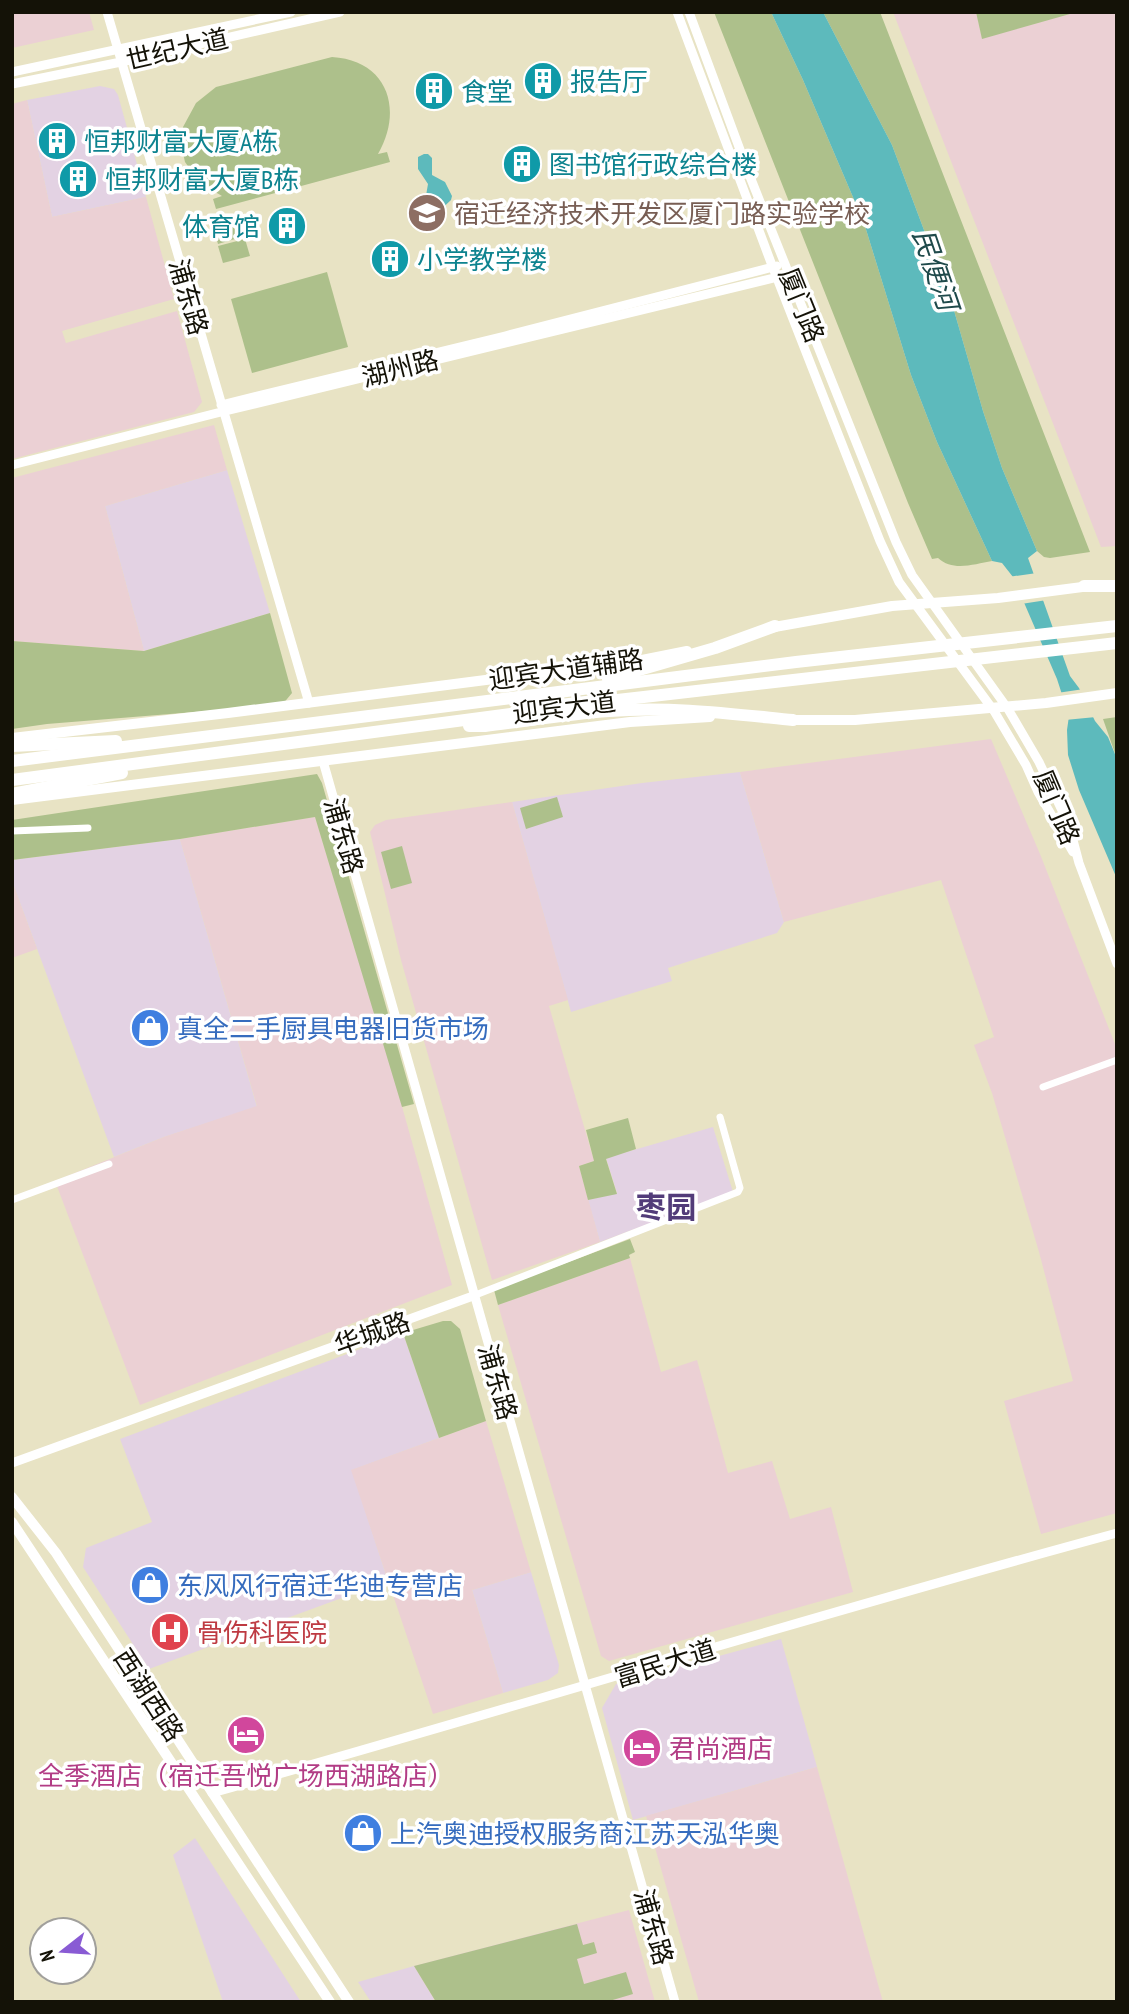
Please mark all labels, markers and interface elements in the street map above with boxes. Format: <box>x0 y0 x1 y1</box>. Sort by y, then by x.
street label: 世纪大道 <box>123 21 231 77</box>
building icon: 报告厅 <box>522 60 564 102</box>
place label: 报告厅 <box>570 65 648 98</box>
building icon: 食堂 <box>413 70 455 112</box>
place label: 食堂 <box>461 75 513 108</box>
building icon: 恒邦财富大厦A栋 <box>36 120 78 162</box>
place label: 恒邦财富大厦A栋 <box>84 125 278 158</box>
building icon: 图书馆行政综合楼 <box>501 143 543 185</box>
place label: 图书馆行政综合楼 <box>549 148 757 181</box>
building icon: 恒邦财富大厦B栋 <box>57 158 99 200</box>
place label: 恒邦财富大厦B栋 <box>105 163 299 196</box>
school or university icon: 宿迁经济技术开发区厦门路实验学校 <box>406 192 448 234</box>
place label: 宿迁经济技术开发区厦门路实验学校 <box>454 197 870 230</box>
building icon: 体育馆 <box>266 205 308 247</box>
place label: 体育馆 <box>182 210 260 243</box>
water label: 民便河 <box>905 223 969 319</box>
building icon: 小学教学楼 <box>369 238 411 280</box>
place label: 小学教学楼 <box>417 243 547 276</box>
street label: 浦东路 <box>162 255 216 339</box>
street label: 厦门路 <box>772 263 832 347</box>
street label: 湖州路 <box>358 343 442 393</box>
street label: 迎宾大道辅路 <box>486 642 646 696</box>
street label: 迎宾大道 <box>510 684 618 730</box>
street label: 厦门路 <box>1027 765 1087 849</box>
street label: 浦东路 <box>317 794 371 878</box>
shop icon: 真全二手厨具电器旧货市场 <box>129 1007 171 1049</box>
place label: 真全二手厨具电器旧货市场 <box>177 1012 489 1045</box>
district label: 枣园 <box>636 1187 696 1226</box>
street label: 华城路 <box>330 1304 414 1362</box>
street label: 浦东路 <box>471 1340 525 1424</box>
shop icon: 东风风行宿迁华迪专营店 <box>129 1564 171 1606</box>
place label: 东风风行宿迁华迪专营店 <box>177 1569 463 1602</box>
hospital icon: 骨伤科医院 <box>149 1611 191 1653</box>
place label: 骨伤科医院 <box>197 1616 327 1649</box>
street label: 富民大道 <box>610 1632 720 1694</box>
street label: 西湖西路 <box>107 1642 191 1748</box>
hotel icon: 全季酒店（宿迁吾悦广场西湖路店） <box>225 1714 267 1756</box>
hotel icon: 君尚酒店 <box>621 1727 663 1769</box>
place label: 君尚酒店 <box>669 1732 773 1765</box>
place label: 全季酒店（宿迁吾悦广场西湖路店） <box>38 1759 454 1792</box>
shop icon: 上汽奥迪授权服务商江苏天泓华奥 <box>342 1812 384 1854</box>
place label: 上汽奥迪授权服务商江苏天泓华奥 <box>390 1817 780 1850</box>
street label: 浦东路 <box>627 1885 681 1969</box>
north arrow <box>28 1916 98 1986</box>
text: N <box>34 1948 60 1964</box>

